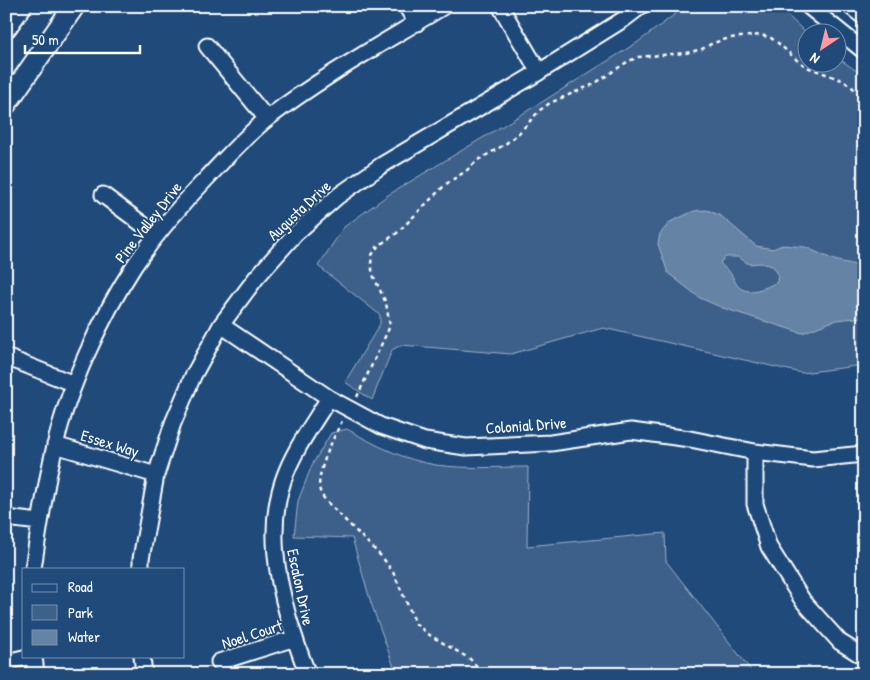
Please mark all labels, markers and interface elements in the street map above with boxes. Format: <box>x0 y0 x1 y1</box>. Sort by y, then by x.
scale bar <box>25 22 140 54</box>
north arrow <box>798 22 848 72</box>
text: 50 m <box>32 29 59 50</box>
text: N <box>805 49 823 69</box>
street label: Augusta Drive <box>262 174 336 245</box>
street label: Pine Valley Drive <box>109 176 187 267</box>
street label: Colonial Drive <box>485 411 568 439</box>
street label: Essex Way <box>78 424 142 462</box>
street label: Escalon Drive <box>282 547 320 628</box>
legend <box>22 568 185 658</box>
text: Road <box>68 576 93 597</box>
text: Park <box>68 602 93 623</box>
street label: Noel Court <box>219 614 286 654</box>
text: Water <box>68 626 100 647</box>

